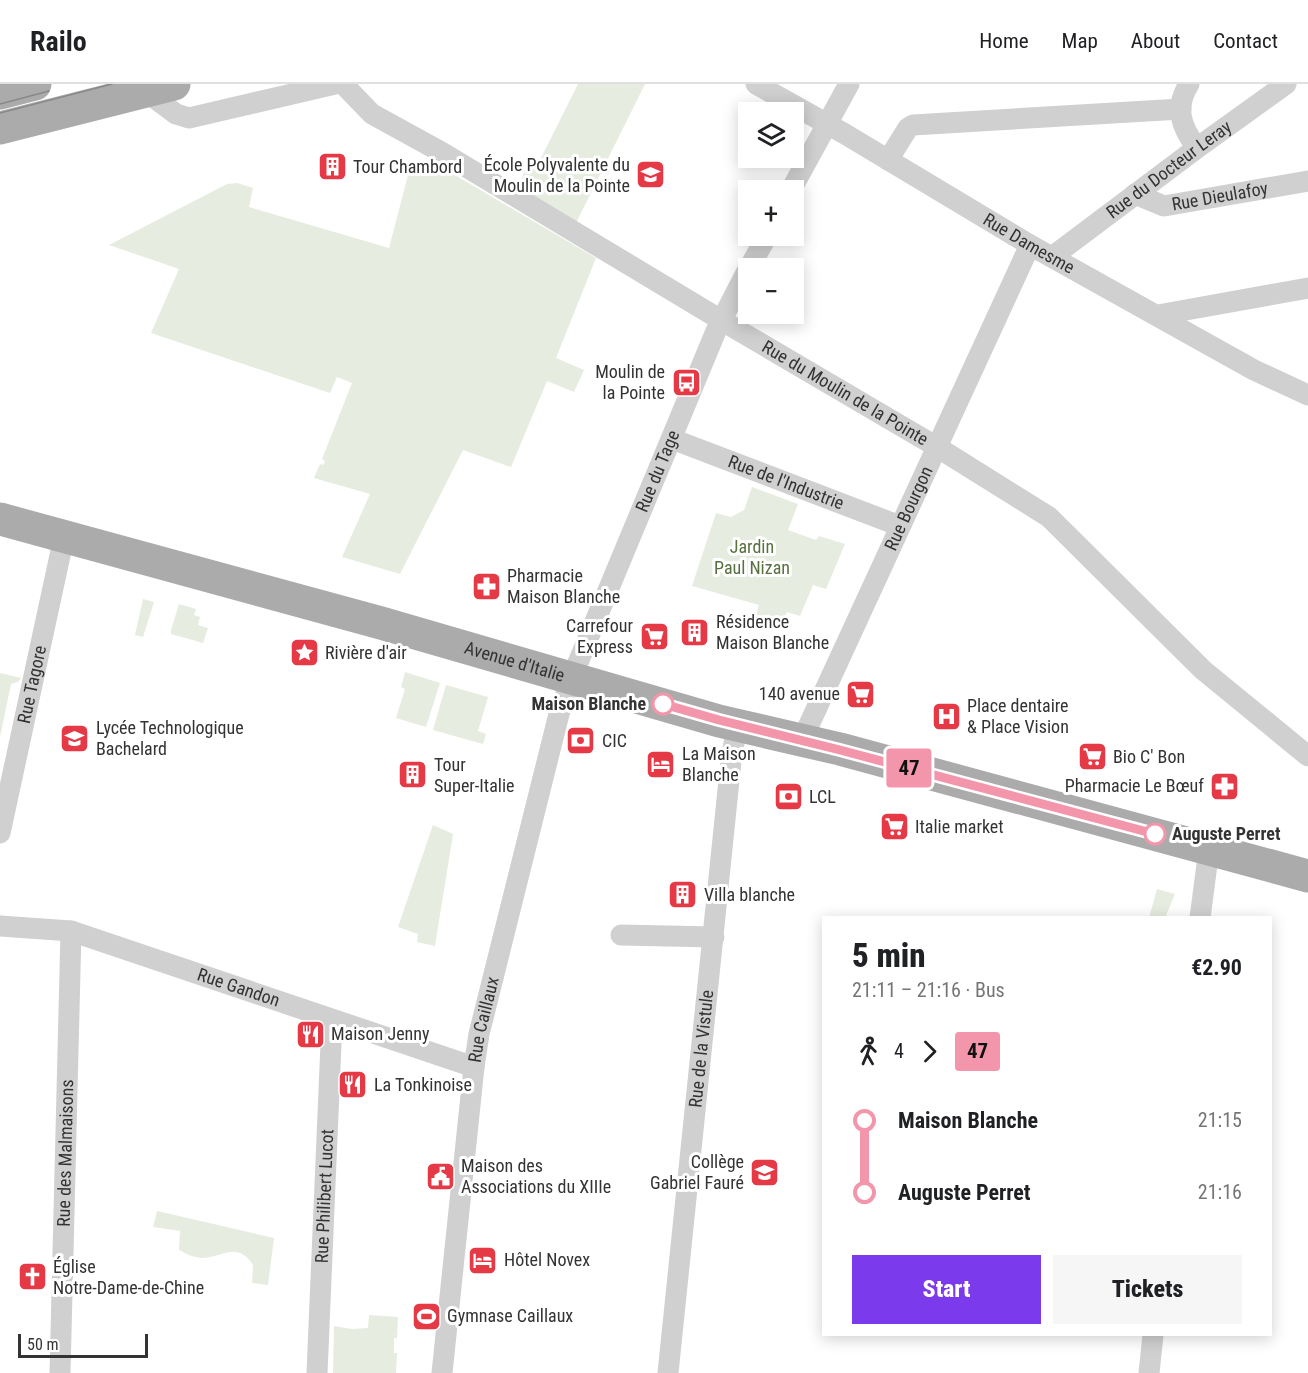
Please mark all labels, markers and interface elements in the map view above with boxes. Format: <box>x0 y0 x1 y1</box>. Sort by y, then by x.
text: Railo <box>30 25 87 58</box>
text: Home <box>979 29 1029 53</box>
text: Map <box>1062 29 1098 53</box>
text: About <box>1131 29 1180 53</box>
text: Contact <box>1213 29 1278 53</box>
map controls <box>738 102 804 324</box>
button: layers <box>738 102 804 168</box>
street label: Rue du Docteur Leray <box>1102 116 1236 222</box>
building icon: Tour Chambord <box>316 151 348 183</box>
place label: École Polyvalente du Moulin de la Pointe <box>484 154 630 196</box>
place label: Tour Chambord <box>353 156 462 177</box>
school or university icon: École Polyvalente du Moulin de la Pointe <box>635 159 667 191</box>
street label: Rue Dieulafoy <box>1170 177 1270 214</box>
button: + <box>738 180 804 246</box>
street label: Rue Damesme <box>980 208 1078 278</box>
button: − <box>738 258 804 324</box>
street label: Rue du Moulin de la Pointe <box>758 336 932 450</box>
place label: Moulin de la Pointe <box>595 361 665 403</box>
bus stop icon: Moulin de la Pointe <box>670 366 702 398</box>
street label: Rue du Tage <box>631 427 684 515</box>
street label: Rue de l'Industrie <box>725 450 847 514</box>
street label: Rue Bourgon <box>880 463 937 554</box>
park label: Jardin Paul Nizan <box>714 536 790 578</box>
place label: Pharmacie Maison Blanche <box>507 565 620 607</box>
pharmacy icon: Pharmacie Maison Blanche <box>470 570 502 602</box>
place label: Résidence Maison Blanche <box>716 611 829 653</box>
place label: Carrefour Express <box>566 615 634 657</box>
building icon: Résidence Maison Blanche <box>679 616 711 648</box>
supermarket icon: Carrefour Express <box>638 620 670 652</box>
place icon: Rivière d'air <box>288 637 320 669</box>
street label: Avenue d'Italie <box>462 637 567 686</box>
place label: Rivière d'air <box>325 642 407 663</box>
street label: Rue Tagore <box>13 643 50 725</box>
supermarket icon: 140 avenue <box>845 678 877 710</box>
place label: 140 avenue <box>759 683 840 704</box>
place label: Maison Blanche <box>531 693 646 714</box>
marker: Maison Blanche <box>652 693 674 715</box>
place label: Place dentaire & Place Vision <box>967 695 1069 737</box>
hospital icon: Place dentaire & Place Vision <box>930 700 962 732</box>
place label: Lycée Technologique Bachelard <box>96 717 244 759</box>
school or university icon: Lycée Technologique Bachelard <box>59 722 91 754</box>
bank icon: CIC <box>565 725 597 757</box>
place label: CIC <box>602 730 627 751</box>
supermarket icon: Bio C' Bon <box>1076 741 1108 773</box>
place label: La Maison Blanche <box>682 743 756 785</box>
place label: Bio C' Bon <box>1113 746 1185 767</box>
hotel icon: La Maison Blanche <box>645 748 677 780</box>
line badge: 47 <box>882 748 936 788</box>
place label: Tour Super-Italie <box>434 754 514 796</box>
text: 47 <box>898 756 920 780</box>
building icon: Tour Super-Italie <box>397 759 429 791</box>
pharmacy icon: Pharmacie Le Bœuf <box>1209 770 1241 802</box>
place label: Pharmacie Le Bœuf <box>1065 775 1204 796</box>
bank icon: LCL <box>772 781 804 813</box>
place label: LCL <box>809 786 836 807</box>
supermarket icon: Italie market <box>878 811 910 843</box>
place label: Italie market <box>915 816 1004 837</box>
marker: Auguste Perret <box>1144 823 1166 845</box>
place label: Auguste Perret <box>1172 823 1281 844</box>
building icon: Villa blanche <box>667 879 699 911</box>
place label: Villa blanche <box>704 884 795 905</box>
text: 5 min <box>852 936 926 975</box>
text: €2.90 <box>1191 955 1242 980</box>
street label: Rue Gandon <box>195 963 283 1011</box>
street label: Rue Caillaux <box>464 974 503 1064</box>
text: 21:11 – 21:16 · Bus <box>852 978 1005 1002</box>
street label: Rue de la Vistule <box>684 989 717 1109</box>
restaurant icon: Maison Jenny <box>294 1018 326 1050</box>
place label: Maison Jenny <box>331 1023 430 1044</box>
icon: walk <box>852 1035 885 1068</box>
icon: forward <box>913 1035 946 1068</box>
text: 4 <box>894 1039 904 1063</box>
text: 47 <box>967 1039 988 1063</box>
restaurant icon: La Tonkinoise <box>337 1069 369 1101</box>
place label: La Tonkinoise <box>374 1074 472 1095</box>
street label: Rue des Malmaisons <box>53 1079 77 1227</box>
text: Maison Blanche <box>898 1108 1038 1133</box>
text: 21:15 <box>1198 1108 1242 1132</box>
street label: Rue Philibert Lucot <box>311 1129 337 1264</box>
place label: Collège Gabriel Fauré <box>650 1151 744 1193</box>
place label: Maison des Associations du XIIIe <box>461 1155 611 1197</box>
school or university icon: Collège Gabriel Fauré <box>749 1156 781 1188</box>
public building icon: Maison des Associations du XIIIe <box>424 1160 456 1192</box>
text: Auguste Perret <box>898 1180 1031 1205</box>
text: 21:16 <box>1198 1180 1242 1204</box>
hotel icon: Hôtel Novex <box>467 1244 499 1276</box>
place label: Hôtel Novex <box>504 1249 590 1270</box>
button: Start <box>852 1255 1041 1324</box>
button: Tickets <box>1053 1255 1242 1324</box>
place label: Église Notre-Dame-de-Chine <box>53 1256 204 1298</box>
church icon: Église Notre-Dame-de-Chine <box>16 1261 48 1293</box>
sports icon: Gymnase Caillaux <box>410 1300 442 1332</box>
place label: Gymnase Caillaux <box>447 1305 573 1326</box>
scale bar <box>18 1331 148 1358</box>
text: 50 m <box>27 1335 59 1354</box>

